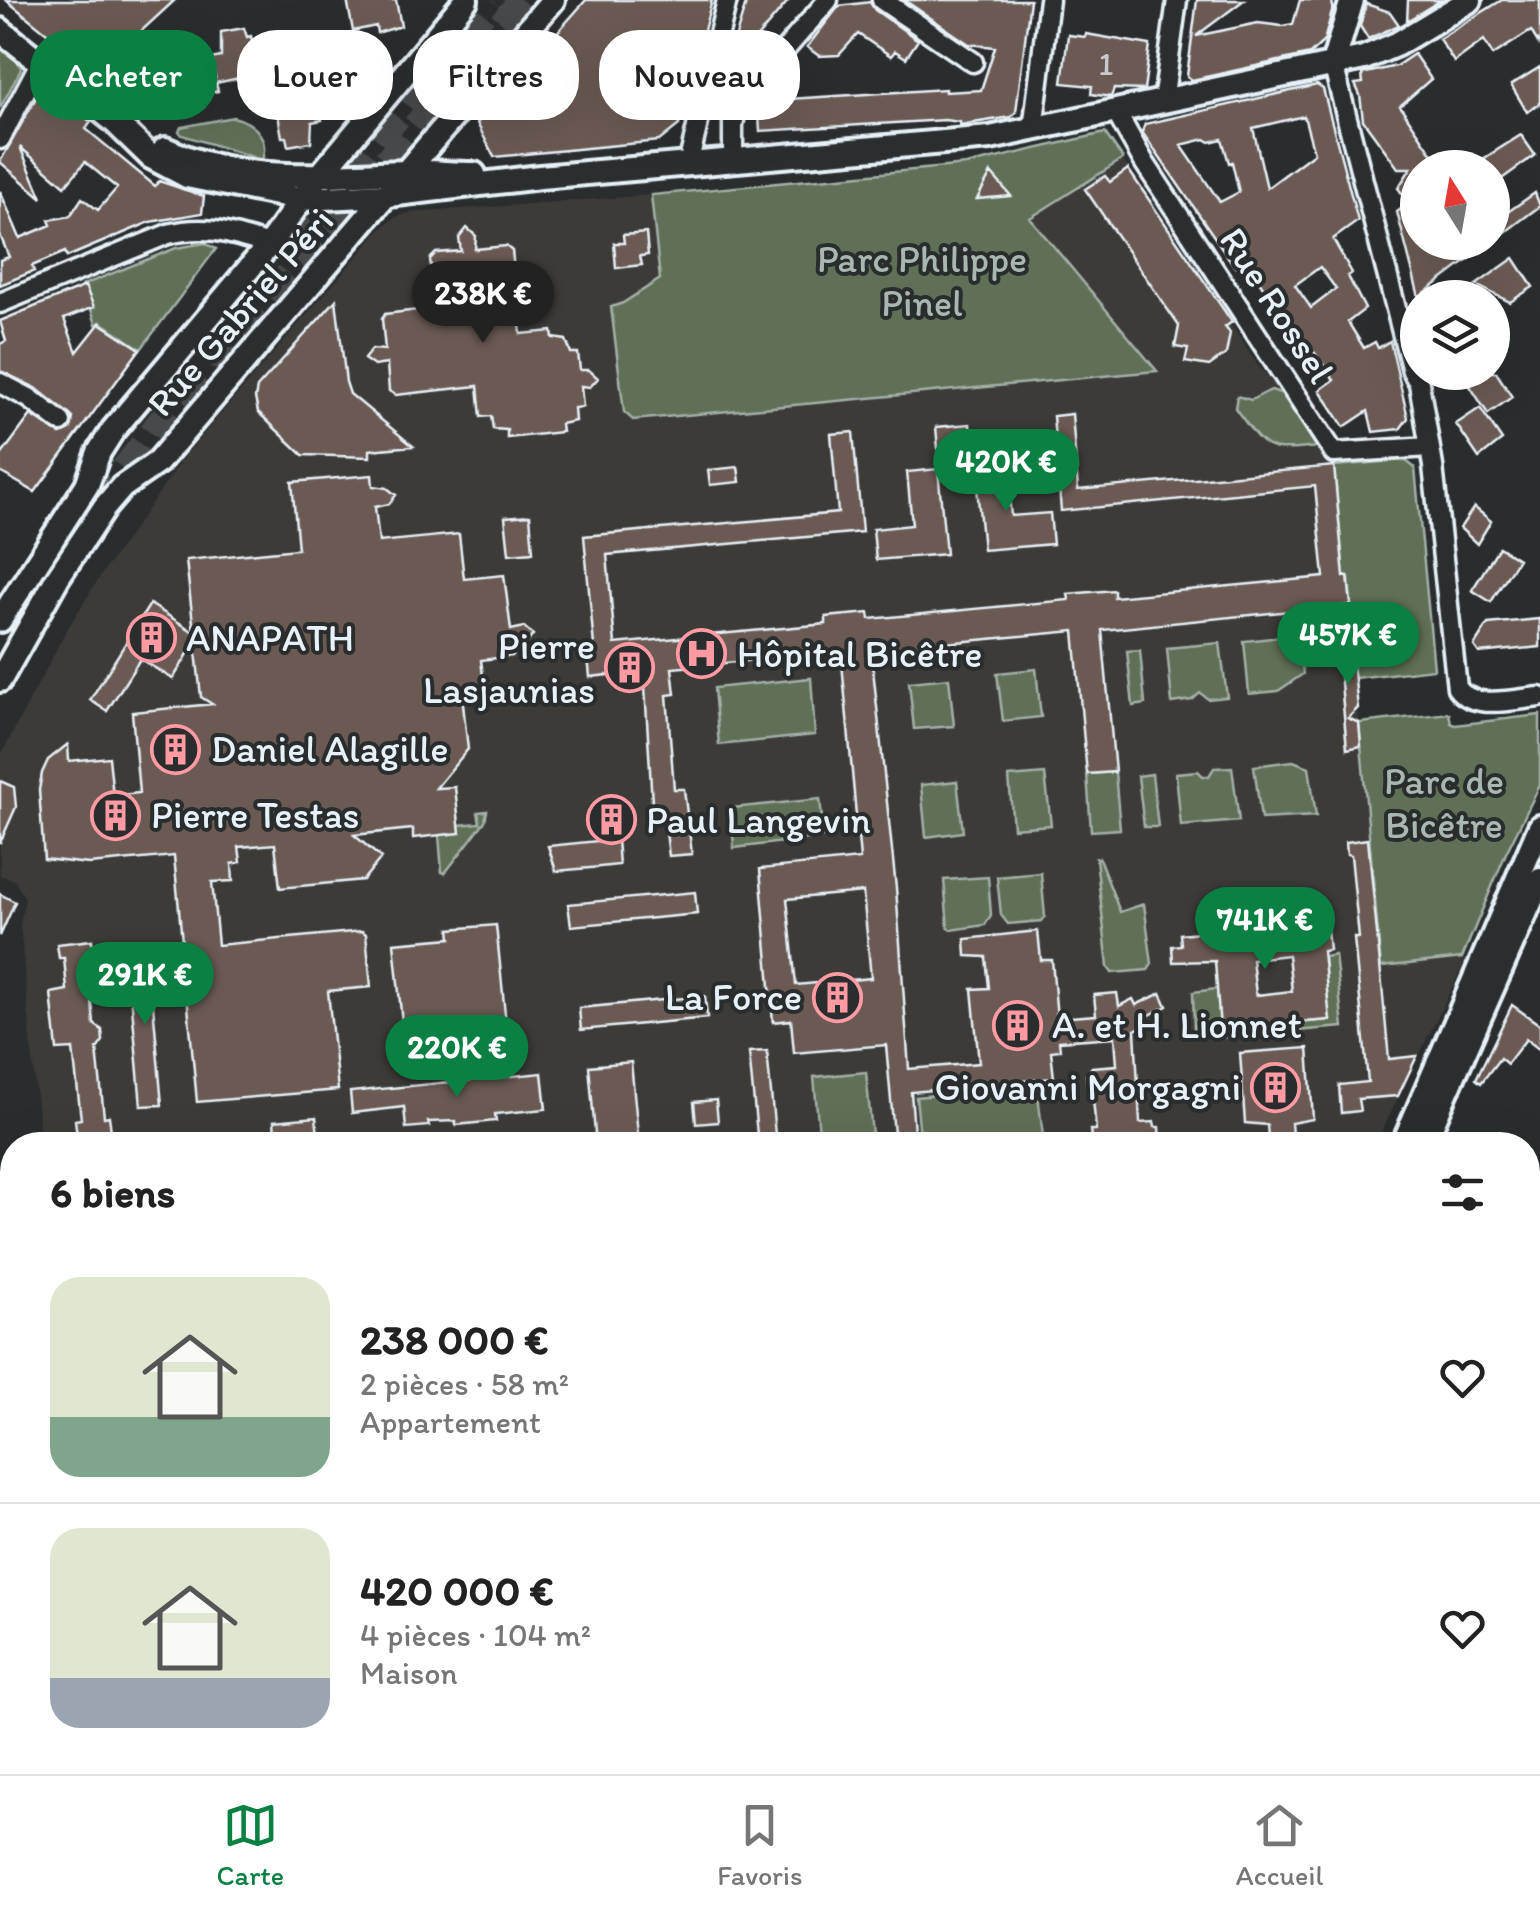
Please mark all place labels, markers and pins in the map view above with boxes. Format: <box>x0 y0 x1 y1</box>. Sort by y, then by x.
pin: 238K € <box>402 261 564 346</box>
pin: 420K € <box>925 429 1087 514</box>
pin: 457K € <box>1267 602 1429 687</box>
building icon: ANAPATH <box>125 612 177 664</box>
place label: ANAPATH <box>186 615 354 661</box>
place label: Pierre Lasjaunias <box>423 623 595 713</box>
hospital icon: Hôpital Bicêtre <box>676 628 728 680</box>
place label: Hôpital Bicêtre <box>737 631 982 677</box>
building icon: Pierre Lasjaunias <box>604 642 656 694</box>
building icon: Daniel Alagille <box>150 723 202 775</box>
place label: Daniel Alagille <box>211 726 449 772</box>
building icon: Pierre Testas <box>90 789 142 841</box>
place label: Pierre Testas <box>151 792 359 838</box>
building icon: Paul Langevin <box>585 794 637 846</box>
place label: Paul Langevin <box>646 797 871 843</box>
pin: 741K € <box>1184 887 1346 972</box>
pin: 291K € <box>64 942 226 1027</box>
building icon: La Force <box>811 971 863 1023</box>
place label: La Force <box>665 974 802 1020</box>
building icon: A. et H. Lionnet <box>991 999 1043 1051</box>
place label: A. et H. Lionnet <box>1052 1002 1302 1048</box>
pin: 220K € <box>376 1015 538 1100</box>
building icon: Giovanni Morgagni <box>1250 1061 1302 1113</box>
place label: Giovanni Morgagni <box>934 1064 1241 1110</box>

